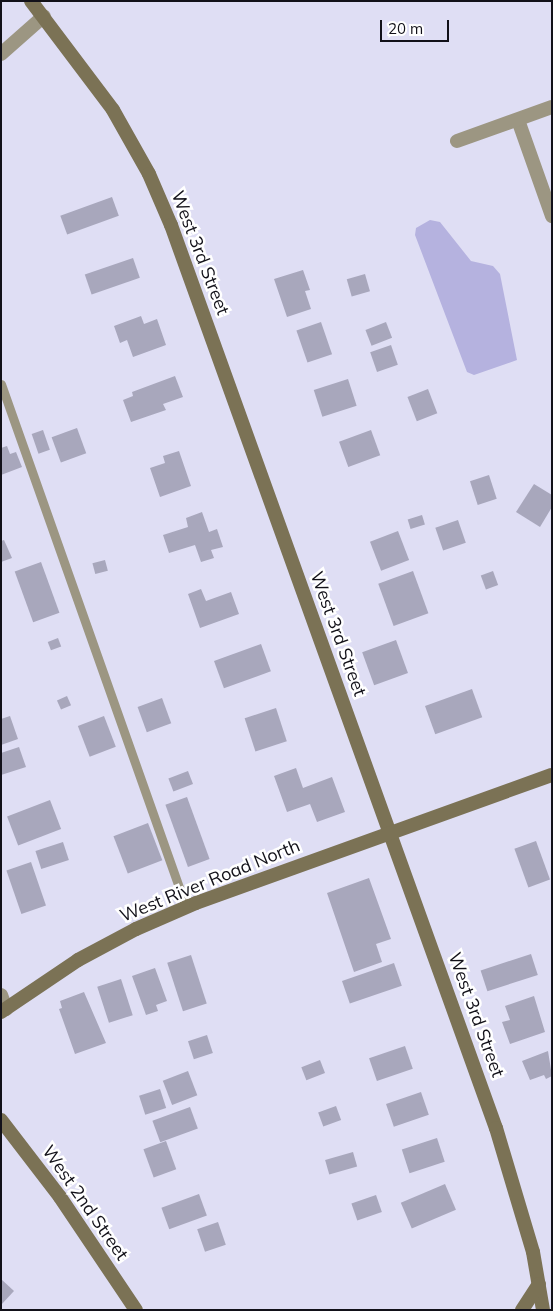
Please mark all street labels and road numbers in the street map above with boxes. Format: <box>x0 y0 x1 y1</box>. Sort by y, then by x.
street label: West 3rd Street <box>166 188 234 318</box>
street label: West 3rd Street <box>305 569 371 699</box>
street label: West River Road North <box>117 835 303 927</box>
street label: West 3rd Street <box>443 950 509 1080</box>
street label: West 2nd Street <box>37 1141 133 1265</box>

